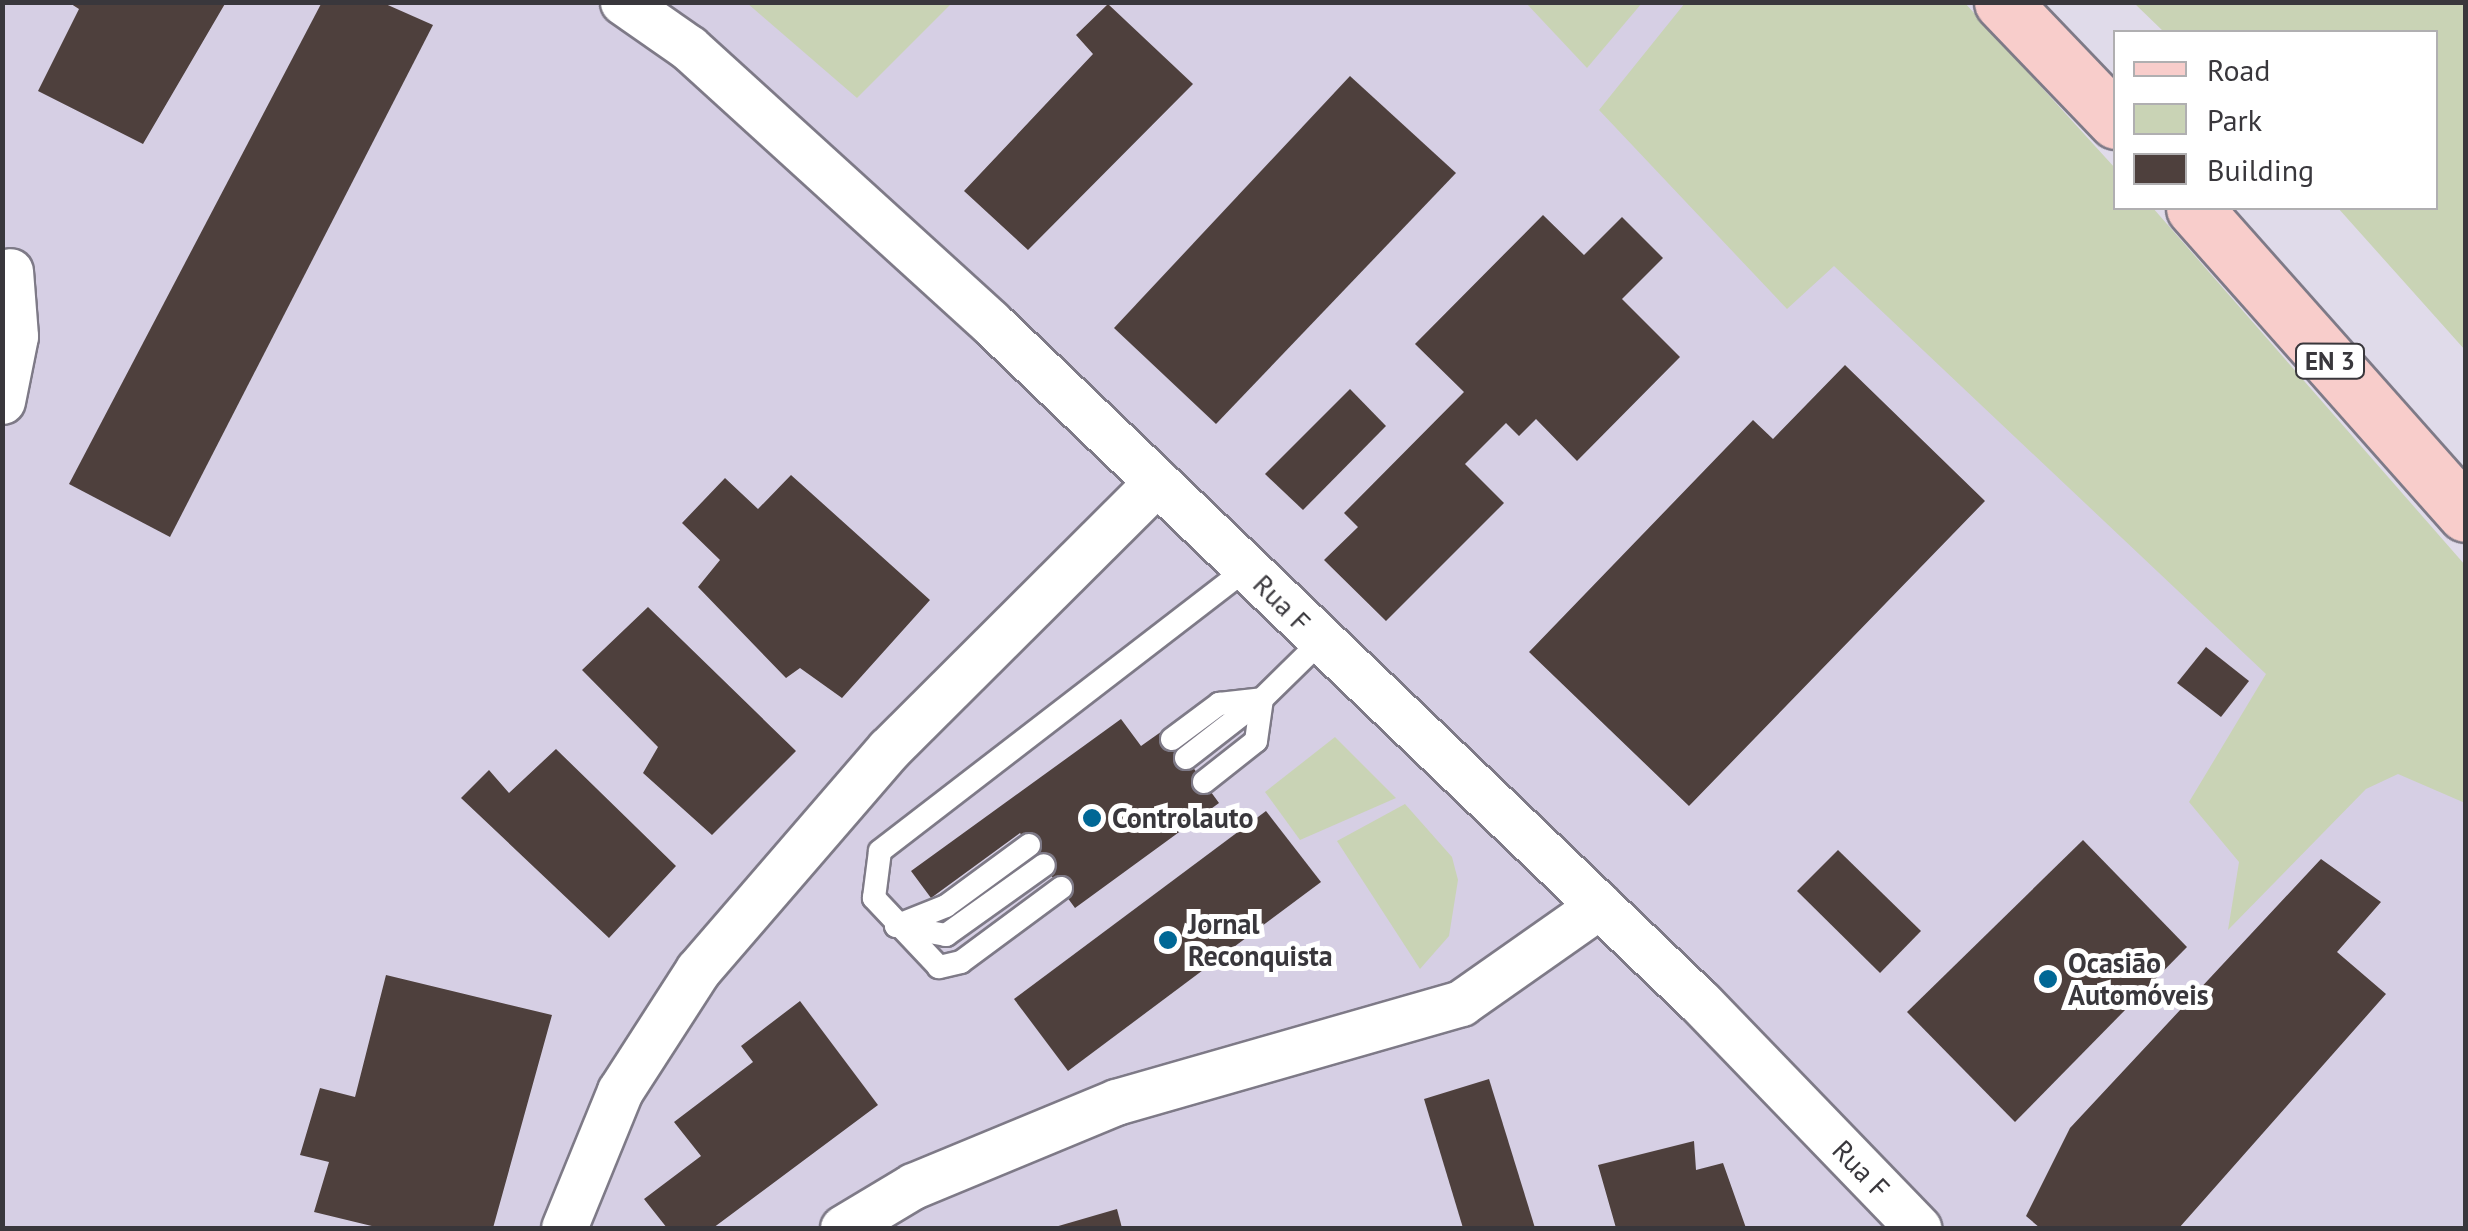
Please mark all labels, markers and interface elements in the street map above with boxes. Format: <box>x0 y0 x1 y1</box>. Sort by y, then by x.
legend <box>2113 30 2438 210</box>
text: Road <box>2207 50 2271 89</box>
text: Park <box>2207 100 2262 139</box>
text: Building <box>2207 150 2314 189</box>
road number: EN 3 <box>2295 341 2365 381</box>
street label: Rua F <box>1246 567 1318 639</box>
place label: Controlauto <box>1112 801 1253 835</box>
marker: Controlauto <box>1081 807 1103 829</box>
place label: Jornal Reconquista <box>1188 907 1333 973</box>
marker: Jornal Reconquista <box>1157 929 1179 951</box>
place label: Ocasião Automóveis <box>2068 946 2209 1012</box>
marker: Ocasião Automóveis <box>2037 968 2059 990</box>
street label: Rua F <box>1826 1133 1896 1205</box>

